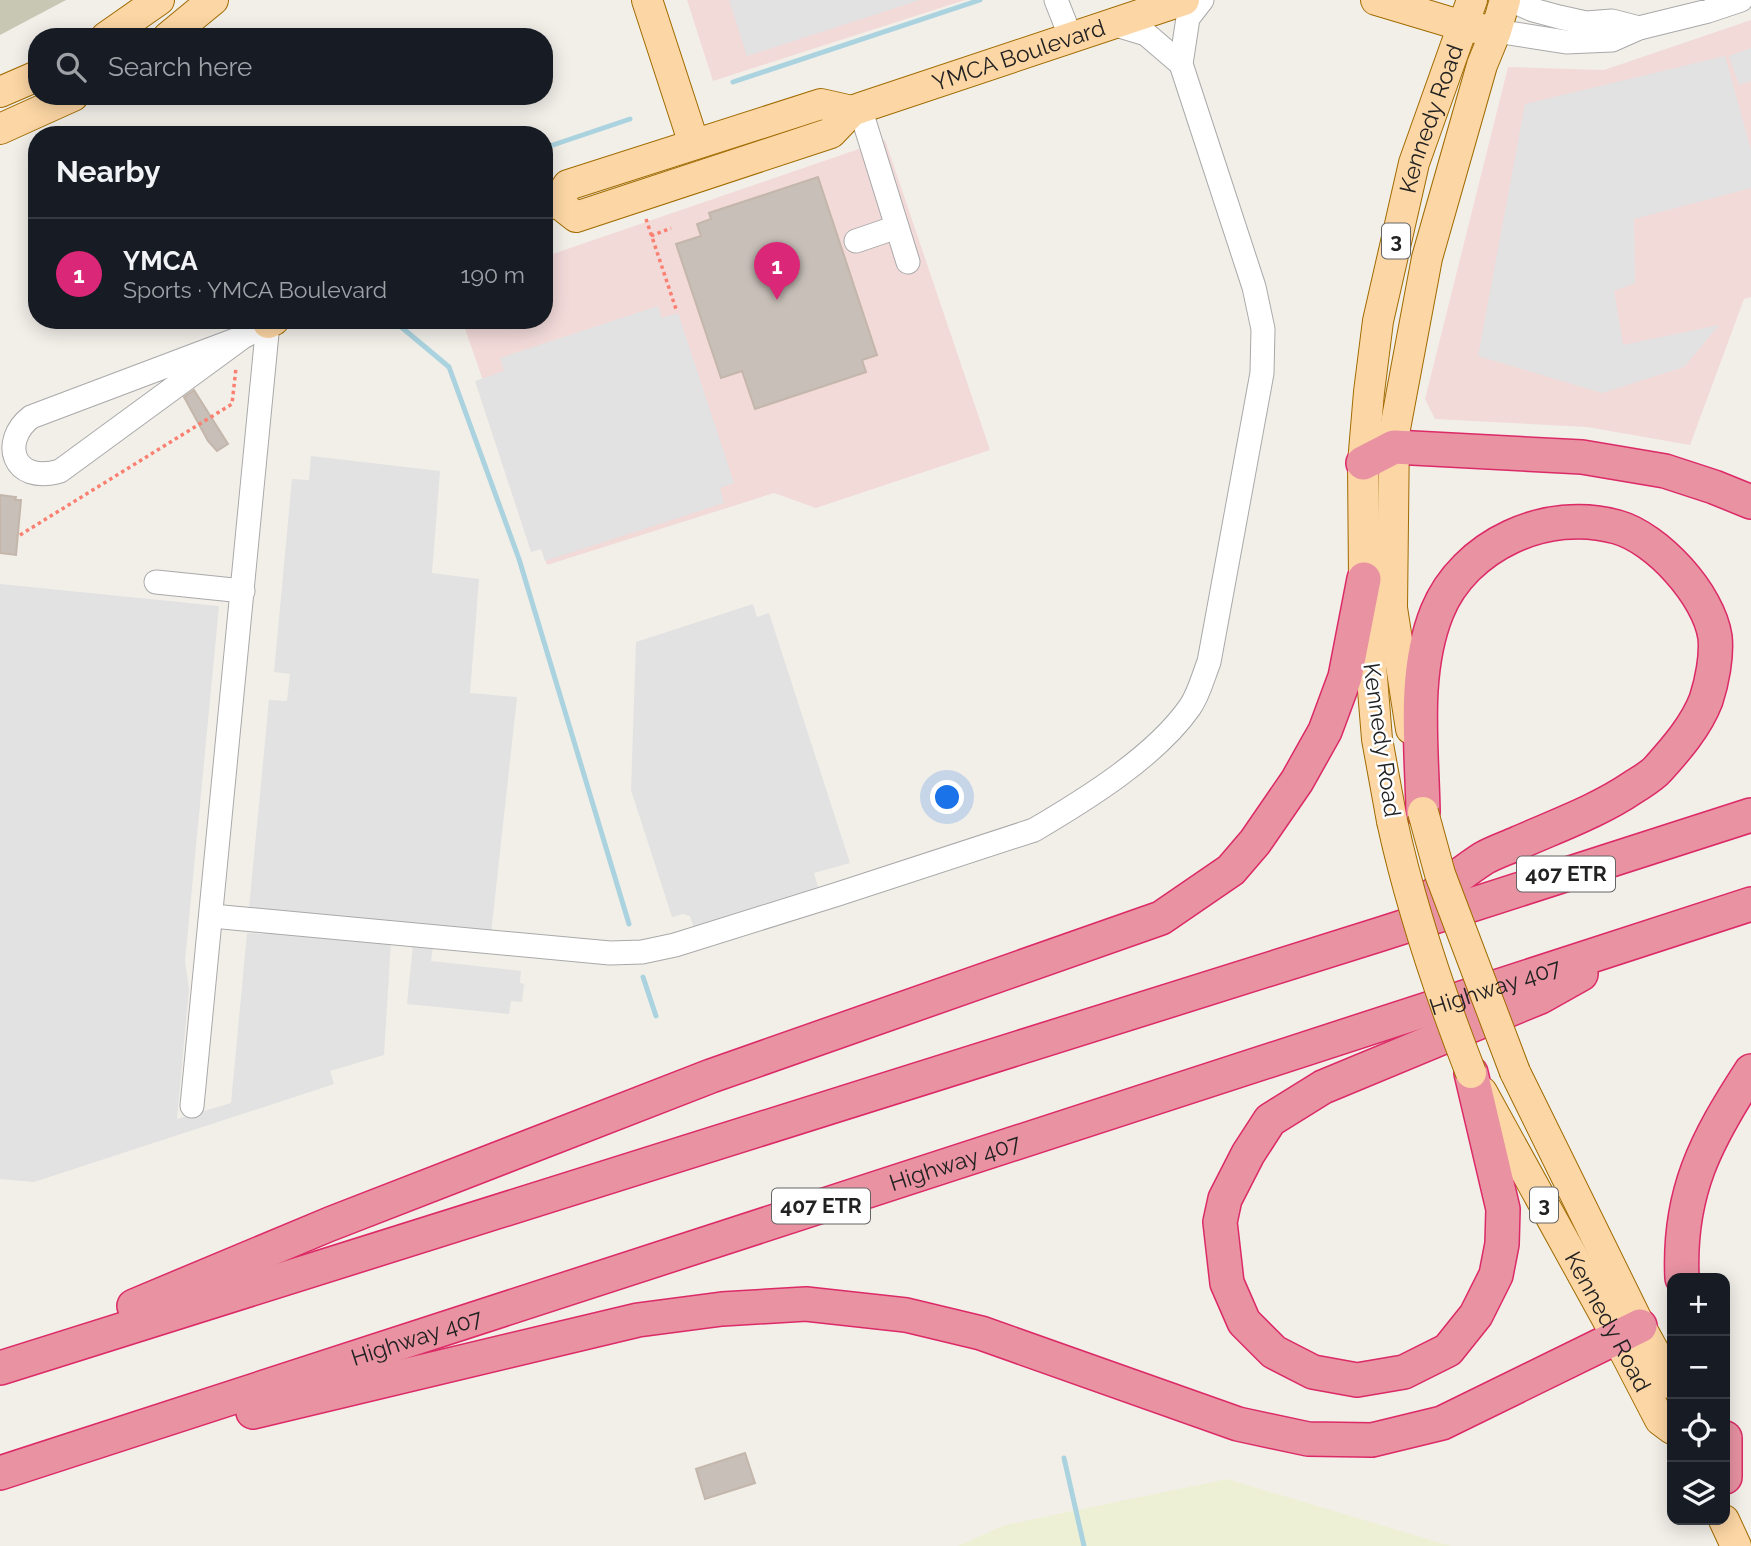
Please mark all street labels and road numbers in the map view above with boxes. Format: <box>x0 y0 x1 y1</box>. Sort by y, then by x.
street label: YMCA Boulevard <box>929 13 1108 96</box>
street label: Kennedy Road <box>1394 41 1468 195</box>
road number: 3 <box>1382 224 1410 258</box>
street label: Kennedy Road <box>1358 661 1407 819</box>
road number: 407 ETR <box>1517 856 1615 892</box>
street label: Highway 407 <box>1426 953 1565 1021</box>
street label: Highway 407 <box>886 1128 1024 1196</box>
road number: 407 ETR <box>772 1188 870 1224</box>
road number: 3 <box>1530 1188 1558 1222</box>
street label: Kennedy Road <box>1560 1247 1657 1396</box>
street label: Highway 407 <box>347 1303 486 1371</box>

